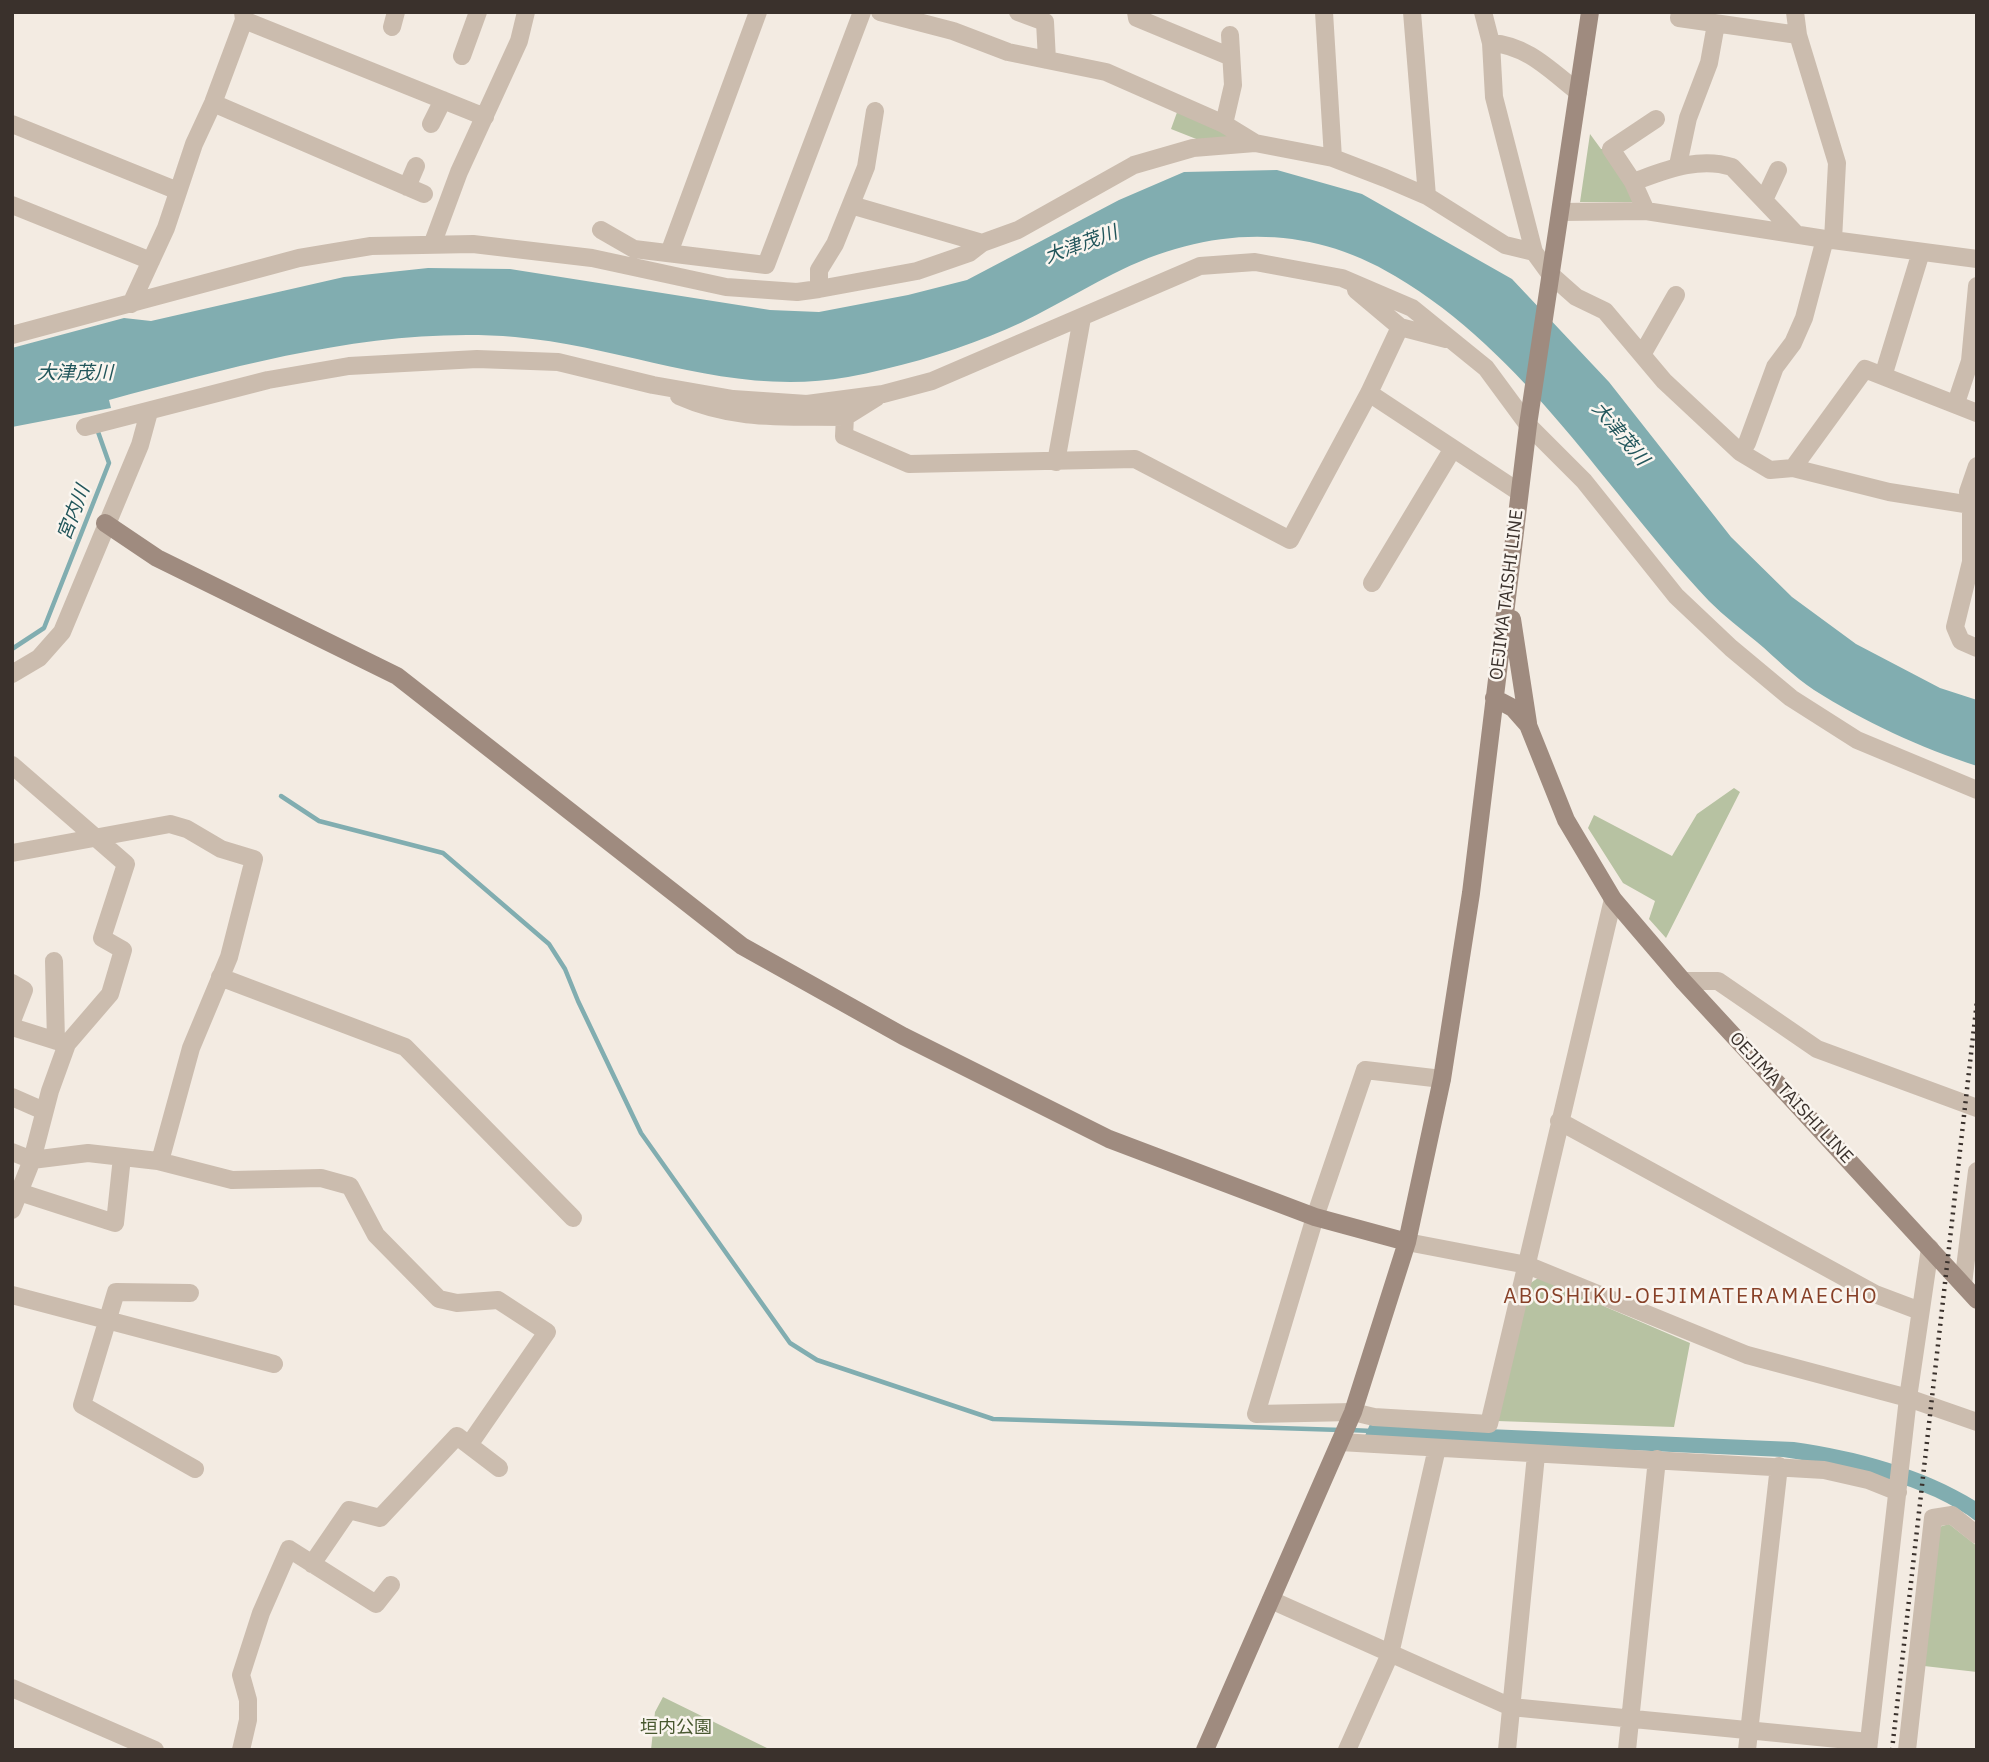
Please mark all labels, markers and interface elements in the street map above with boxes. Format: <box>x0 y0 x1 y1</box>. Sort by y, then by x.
water label: 大津茂川 <box>1041 221 1121 269</box>
water label: 大津茂川 <box>37 363 113 385</box>
water label: 大津茂川 <box>1587 398 1653 470</box>
water label: 宮内川 <box>53 482 95 544</box>
street label: OEJIMA TAISHI LINE <box>1486 508 1528 682</box>
street label: OEJIMA TAISHI LINE <box>1725 1028 1857 1168</box>
district label: ABOSHIKU-OEJIMATERAMAECHO <box>1506 1284 1876 1310</box>
park label: 垣内公園 <box>640 1717 712 1739</box>

